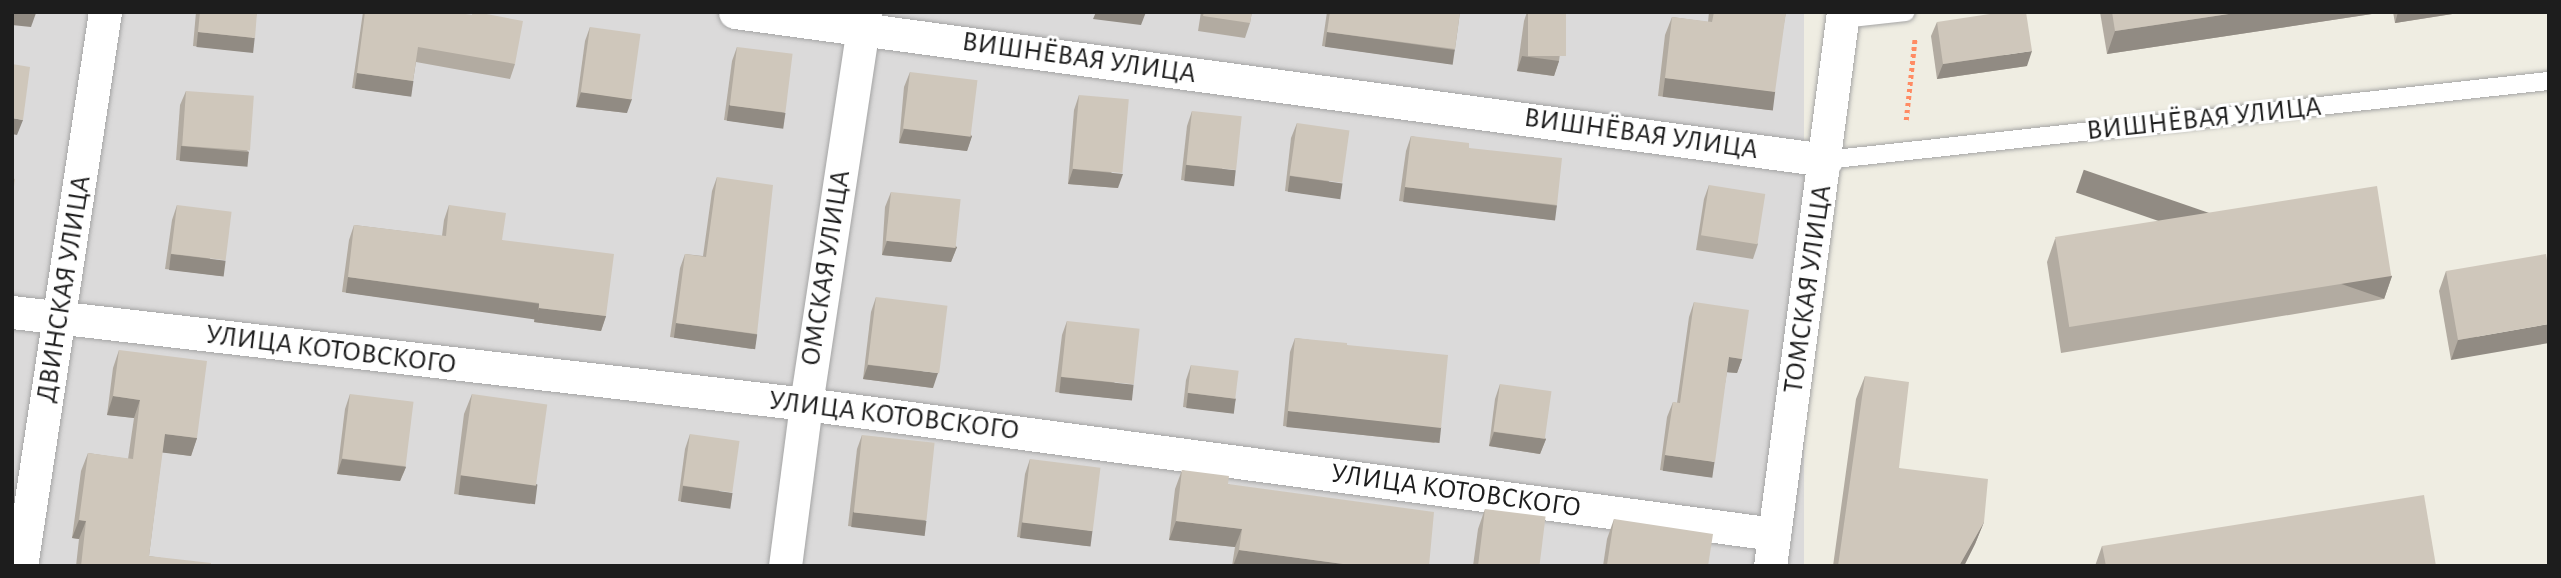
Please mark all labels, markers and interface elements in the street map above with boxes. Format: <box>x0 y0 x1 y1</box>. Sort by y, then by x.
street label: ВИШНЁВАЯ УЛИЦА <box>960 25 1198 91</box>
street label: ВИШНЁВАЯ УЛИЦА <box>2085 90 2323 148</box>
street label: ВИШНЁВАЯ УЛИЦА <box>1522 101 1760 167</box>
street label: ОМСКАЯ УЛИЦА <box>794 168 858 368</box>
street label: ДВИНСКАЯ УЛИЦА <box>29 173 99 405</box>
street label: ТОМСКАЯ УЛИЦА <box>1777 183 1839 395</box>
street label: УЛИЦА КОТОВСКОГО <box>204 318 458 382</box>
street label: УЛИЦА КОТОВСКОГО <box>767 384 1021 448</box>
street label: УЛИЦА КОТОВСКОГО <box>1329 457 1583 525</box>

